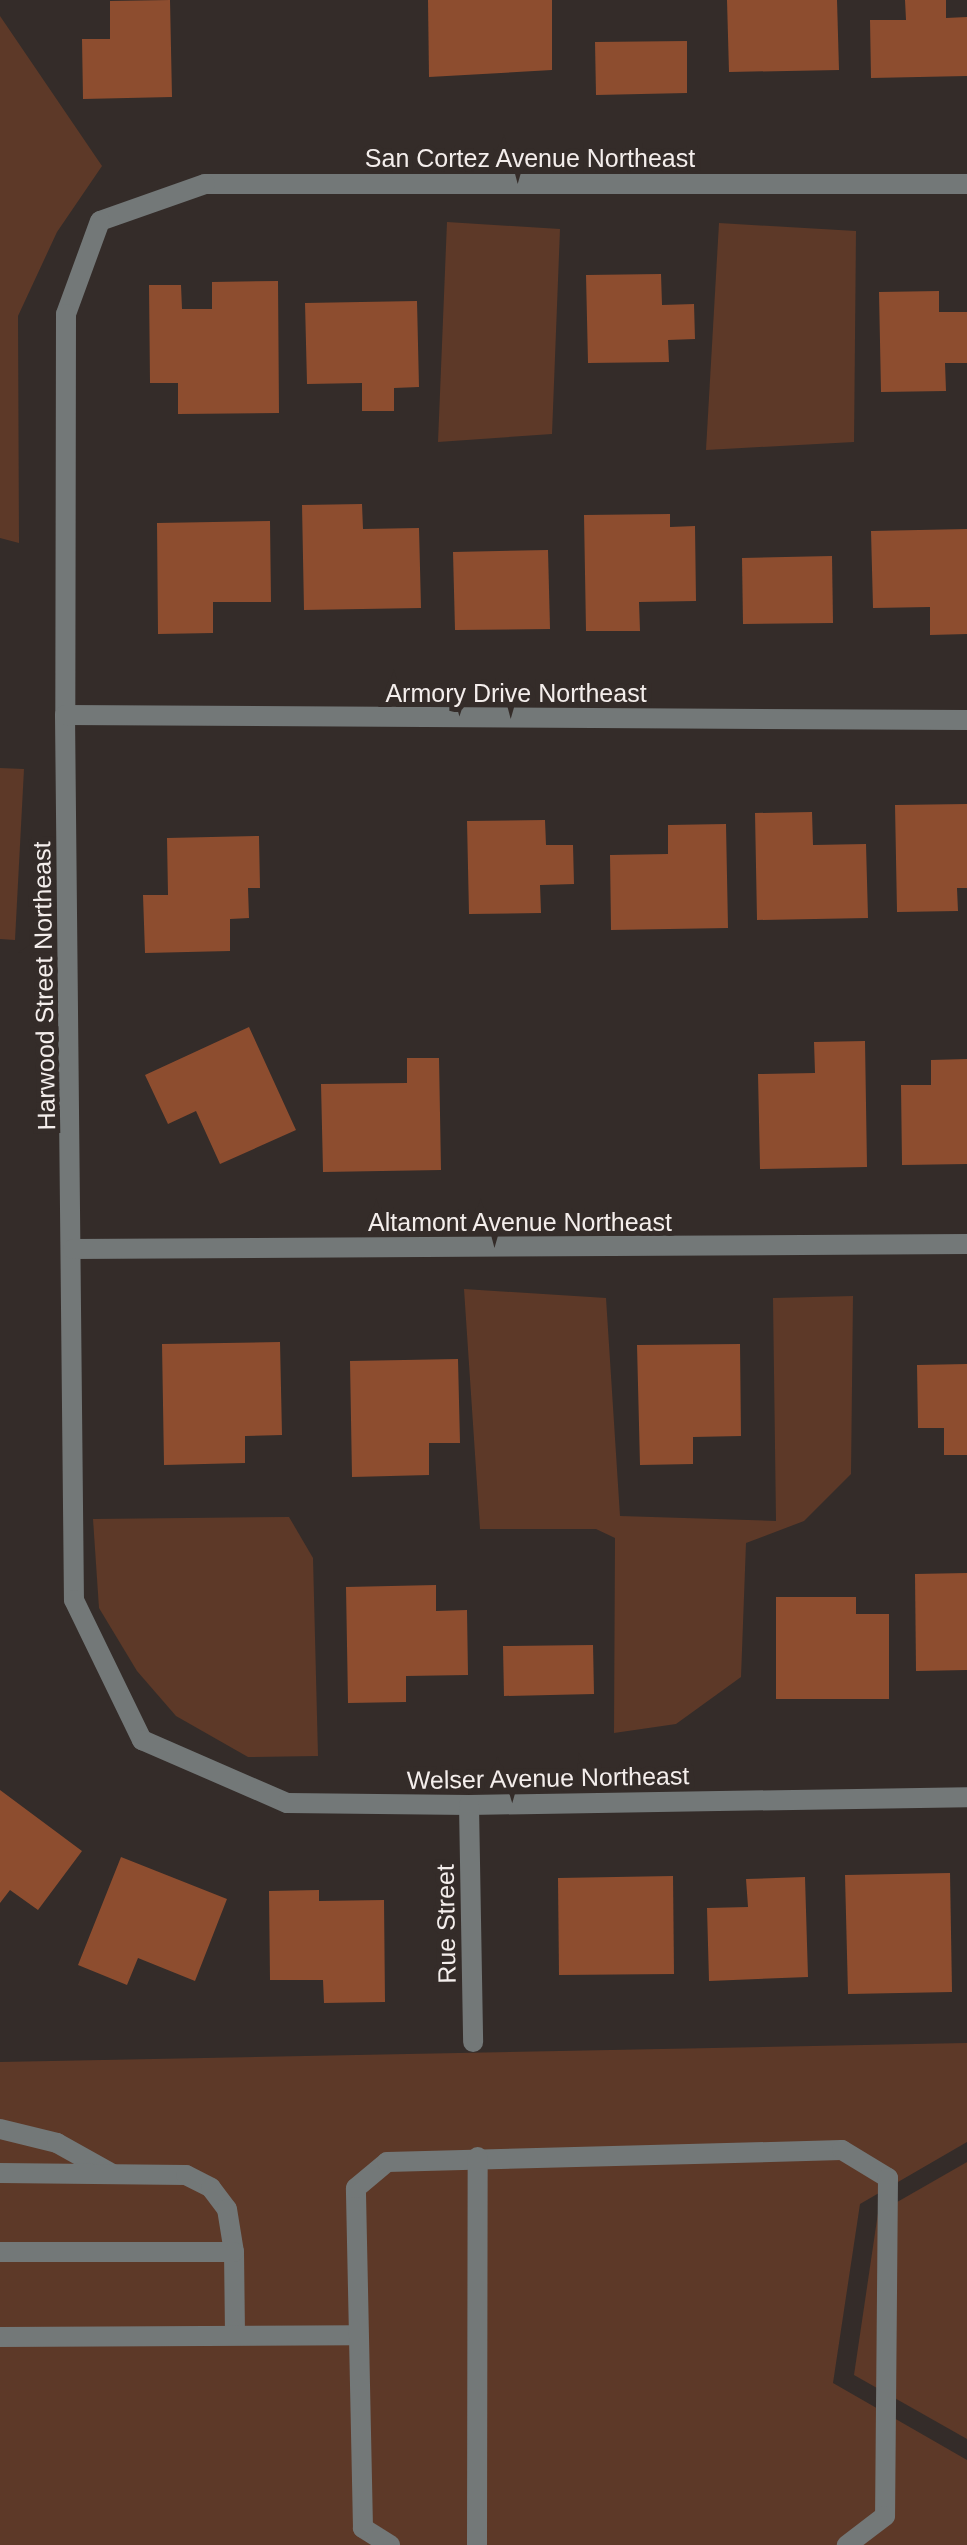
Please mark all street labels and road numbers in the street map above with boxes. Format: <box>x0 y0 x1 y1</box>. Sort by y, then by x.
street label: San Cortez Avenue Northeast <box>364 143 696 173</box>
street label: Armory Drive Northeast <box>385 678 647 708</box>
street label: Harwood Street Northeast <box>26 841 62 1131</box>
street label: Altamont Avenue Northeast <box>367 1207 673 1237</box>
street label: Welser Avenue Northeast <box>406 1761 690 1795</box>
street label: Rue Street <box>430 1864 462 1984</box>

